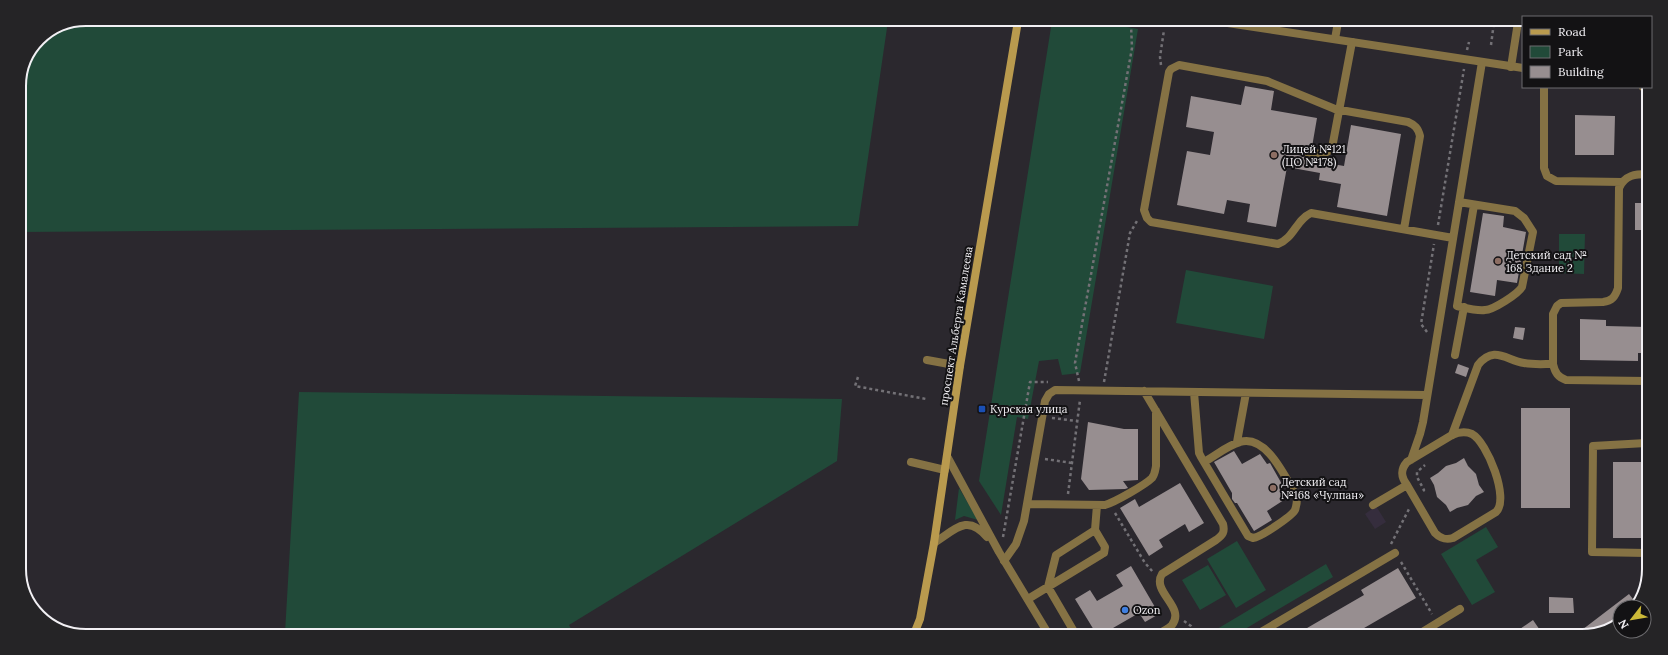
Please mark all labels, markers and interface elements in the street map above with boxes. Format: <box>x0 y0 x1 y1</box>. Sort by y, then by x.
legend <box>1522 16 1652 88</box>
text: Road <box>1558 24 1586 39</box>
text: Park <box>1558 44 1584 59</box>
text: Building <box>1558 64 1604 79</box>
place label: Лицей №121 (ЦО №178) <box>1282 142 1346 170</box>
marker: Лицей №121 (ЦО №178) <box>1269 150 1279 160</box>
street label: проспект Альберта Камалеева <box>937 245 976 407</box>
place label: Детский сад № 168 Здание 2 <box>1506 248 1587 275</box>
marker: Детский сад № 168 Здание 2 <box>1493 256 1503 266</box>
place label: Курская улица <box>990 402 1068 416</box>
marker: Курская улица <box>977 404 987 414</box>
place label: Детский сад №168 «Чулпан» <box>1281 475 1364 502</box>
marker: Детский сад №168 «Чулпан» <box>1268 483 1278 493</box>
north arrow <box>1612 599 1652 639</box>
place label: Ozon <box>1133 603 1161 617</box>
marker: Ozon <box>1120 605 1130 615</box>
text: N <box>1615 616 1632 631</box>

